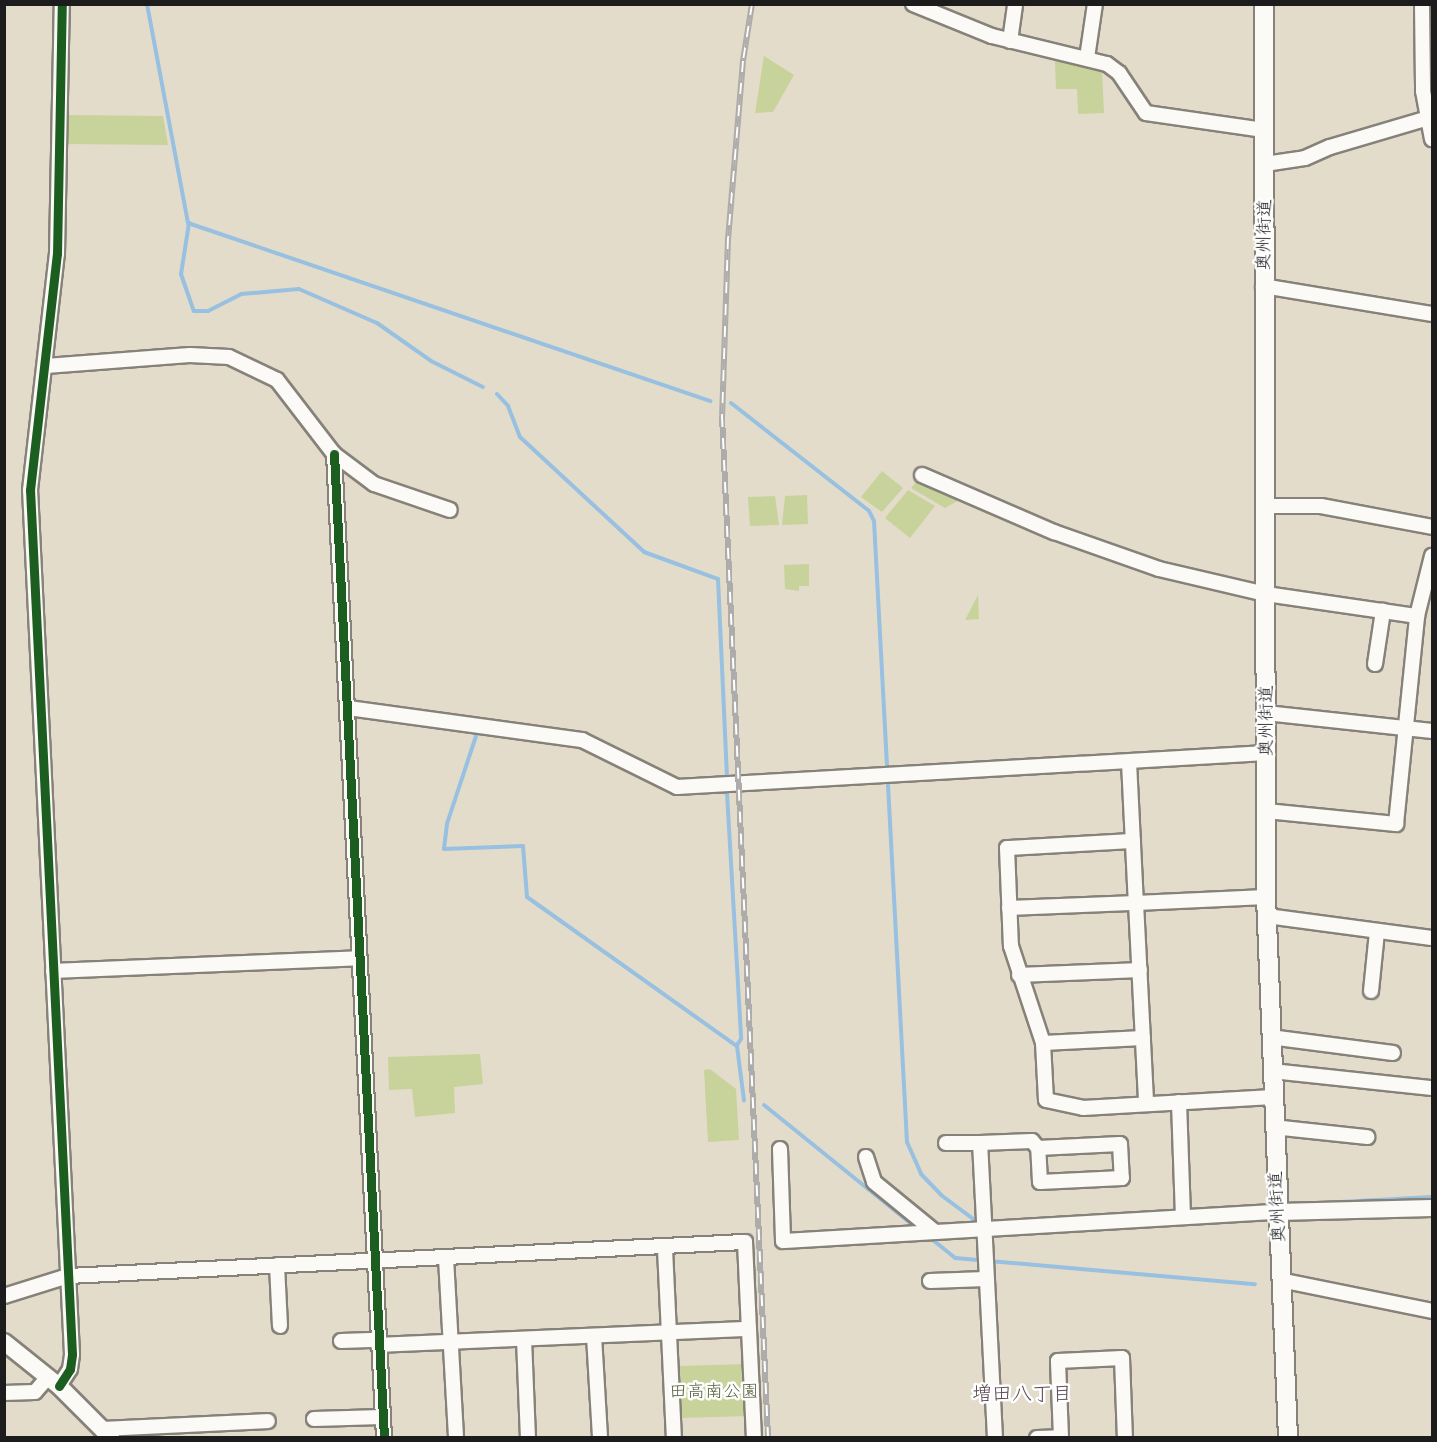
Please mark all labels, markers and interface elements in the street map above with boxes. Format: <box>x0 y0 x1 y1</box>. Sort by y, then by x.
street label: 奥州街道 <box>1253 199 1275 271</box>
street label: 奥州街道 <box>1255 685 1277 757</box>
street label: 奥州街道 <box>1264 1170 1290 1244</box>
park label: 田高南公園 <box>669 1380 759 1402</box>
district label: 増田八丁目 <box>972 1380 1072 1404</box>

